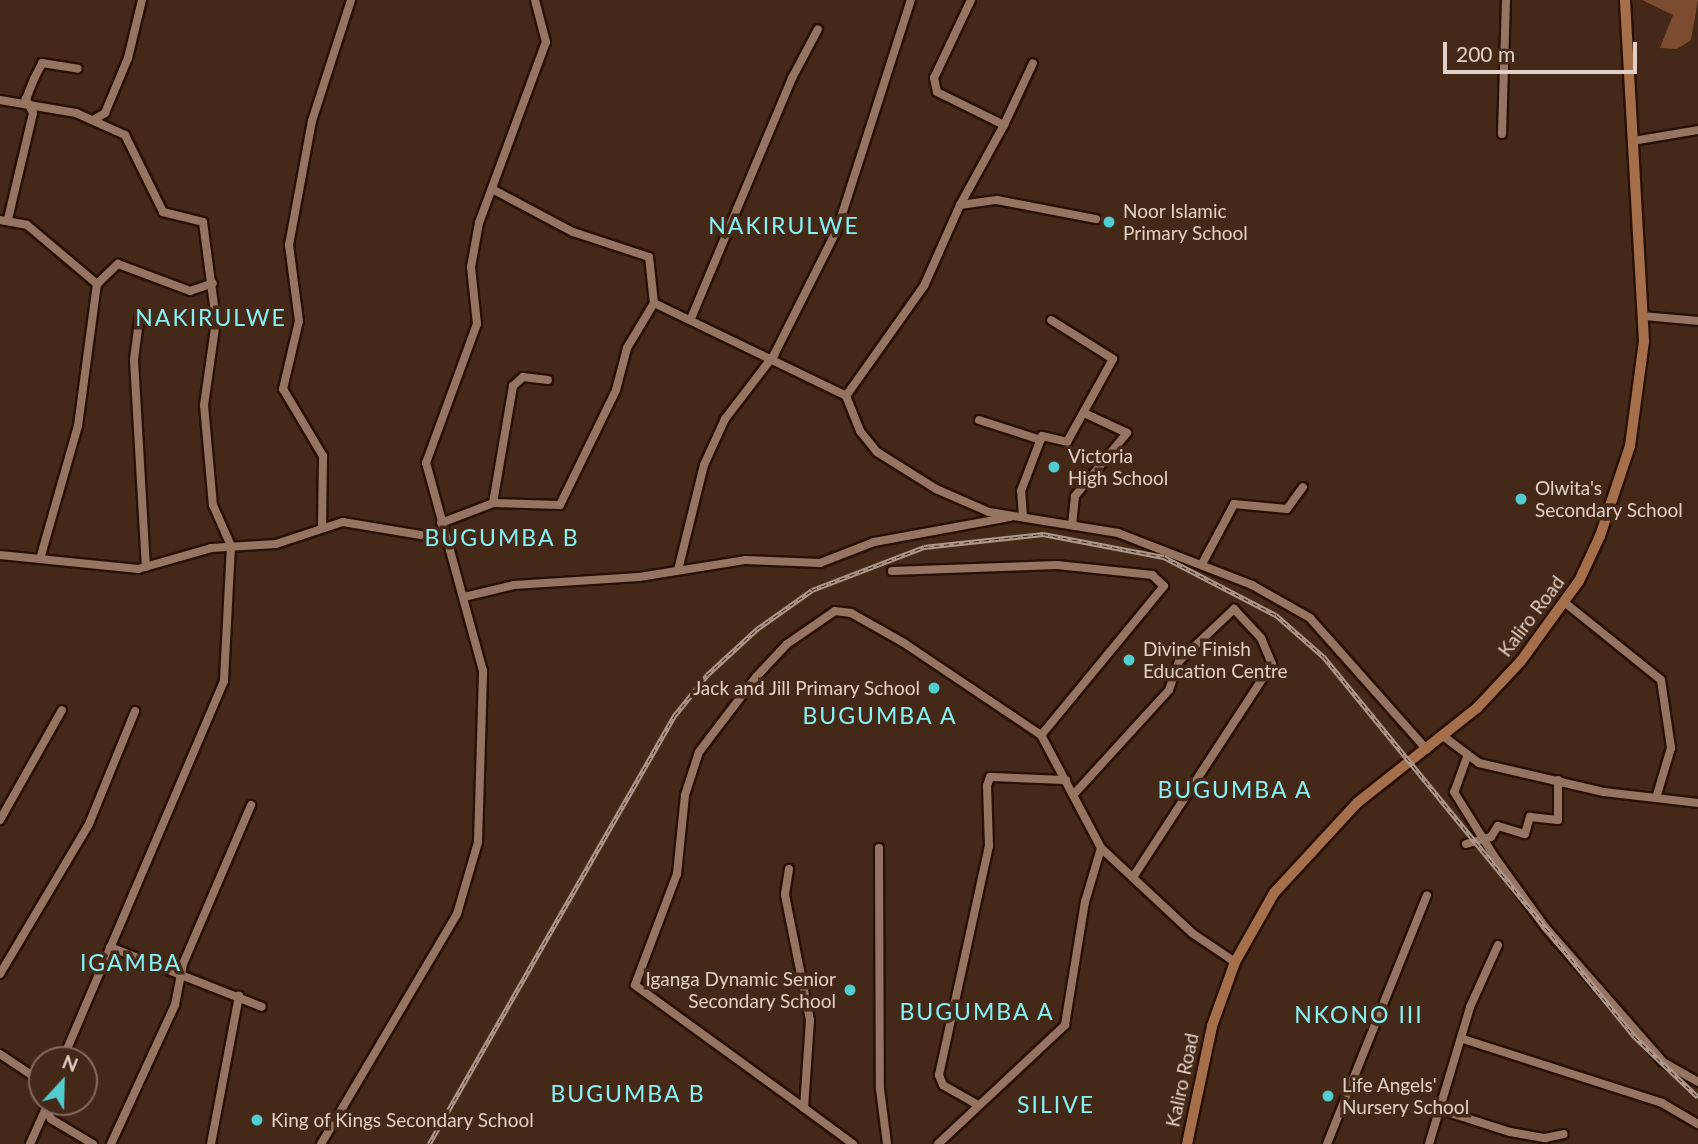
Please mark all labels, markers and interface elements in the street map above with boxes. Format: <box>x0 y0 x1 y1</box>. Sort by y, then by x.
scale bar <box>1446 28 1640 72</box>
text: 200 m <box>1456 41 1515 66</box>
place label: Noor Islamic Primary School <box>1123 200 1248 244</box>
district label: NAKIRULWE <box>709 211 859 239</box>
marker: Noor Islamic Primary School <box>1101 214 1117 230</box>
district label: NAKIRULWE <box>136 303 286 331</box>
place label: Victoria High School <box>1068 445 1168 489</box>
marker: Victoria High School <box>1046 459 1062 475</box>
place label: Olwita's Secondary School <box>1535 477 1683 521</box>
marker: Olwita's Secondary School <box>1513 491 1529 507</box>
district label: BUGUMBA B <box>425 523 579 551</box>
street label: Kaliro Road <box>1493 571 1569 661</box>
place label: Divine Finish Education Centre <box>1143 638 1288 682</box>
marker: Divine Finish Education Centre <box>1121 652 1137 668</box>
place label: Jack and Jill Primary School <box>692 677 920 699</box>
marker: Jack and Jill Primary School <box>926 680 942 696</box>
district label: BUGUMBA A <box>803 701 957 729</box>
district label: BUGUMBA A <box>1158 775 1312 803</box>
district label: IGAMBA <box>81 948 181 976</box>
place label: Iganga Dynamic Senior Secondary School <box>645 968 836 1012</box>
marker: Iganga Dynamic Senior Secondary School <box>842 982 858 998</box>
district label: BUGUMBA A <box>900 997 1054 1025</box>
district label: NKONO III <box>1295 1000 1423 1028</box>
street label: Kaliro Road <box>1161 1031 1203 1129</box>
north arrow <box>28 1046 98 1116</box>
text: N <box>59 1050 81 1076</box>
place label: Life Angels' Nursery School <box>1342 1074 1470 1118</box>
district label: BUGUMBA B <box>551 1079 705 1107</box>
marker: Life Angels' Nursery School <box>1320 1088 1336 1104</box>
district label: SILIVE <box>1018 1090 1094 1118</box>
place label: King of Kings Secondary School <box>271 1109 534 1131</box>
marker: King of Kings Secondary School <box>249 1112 265 1128</box>

